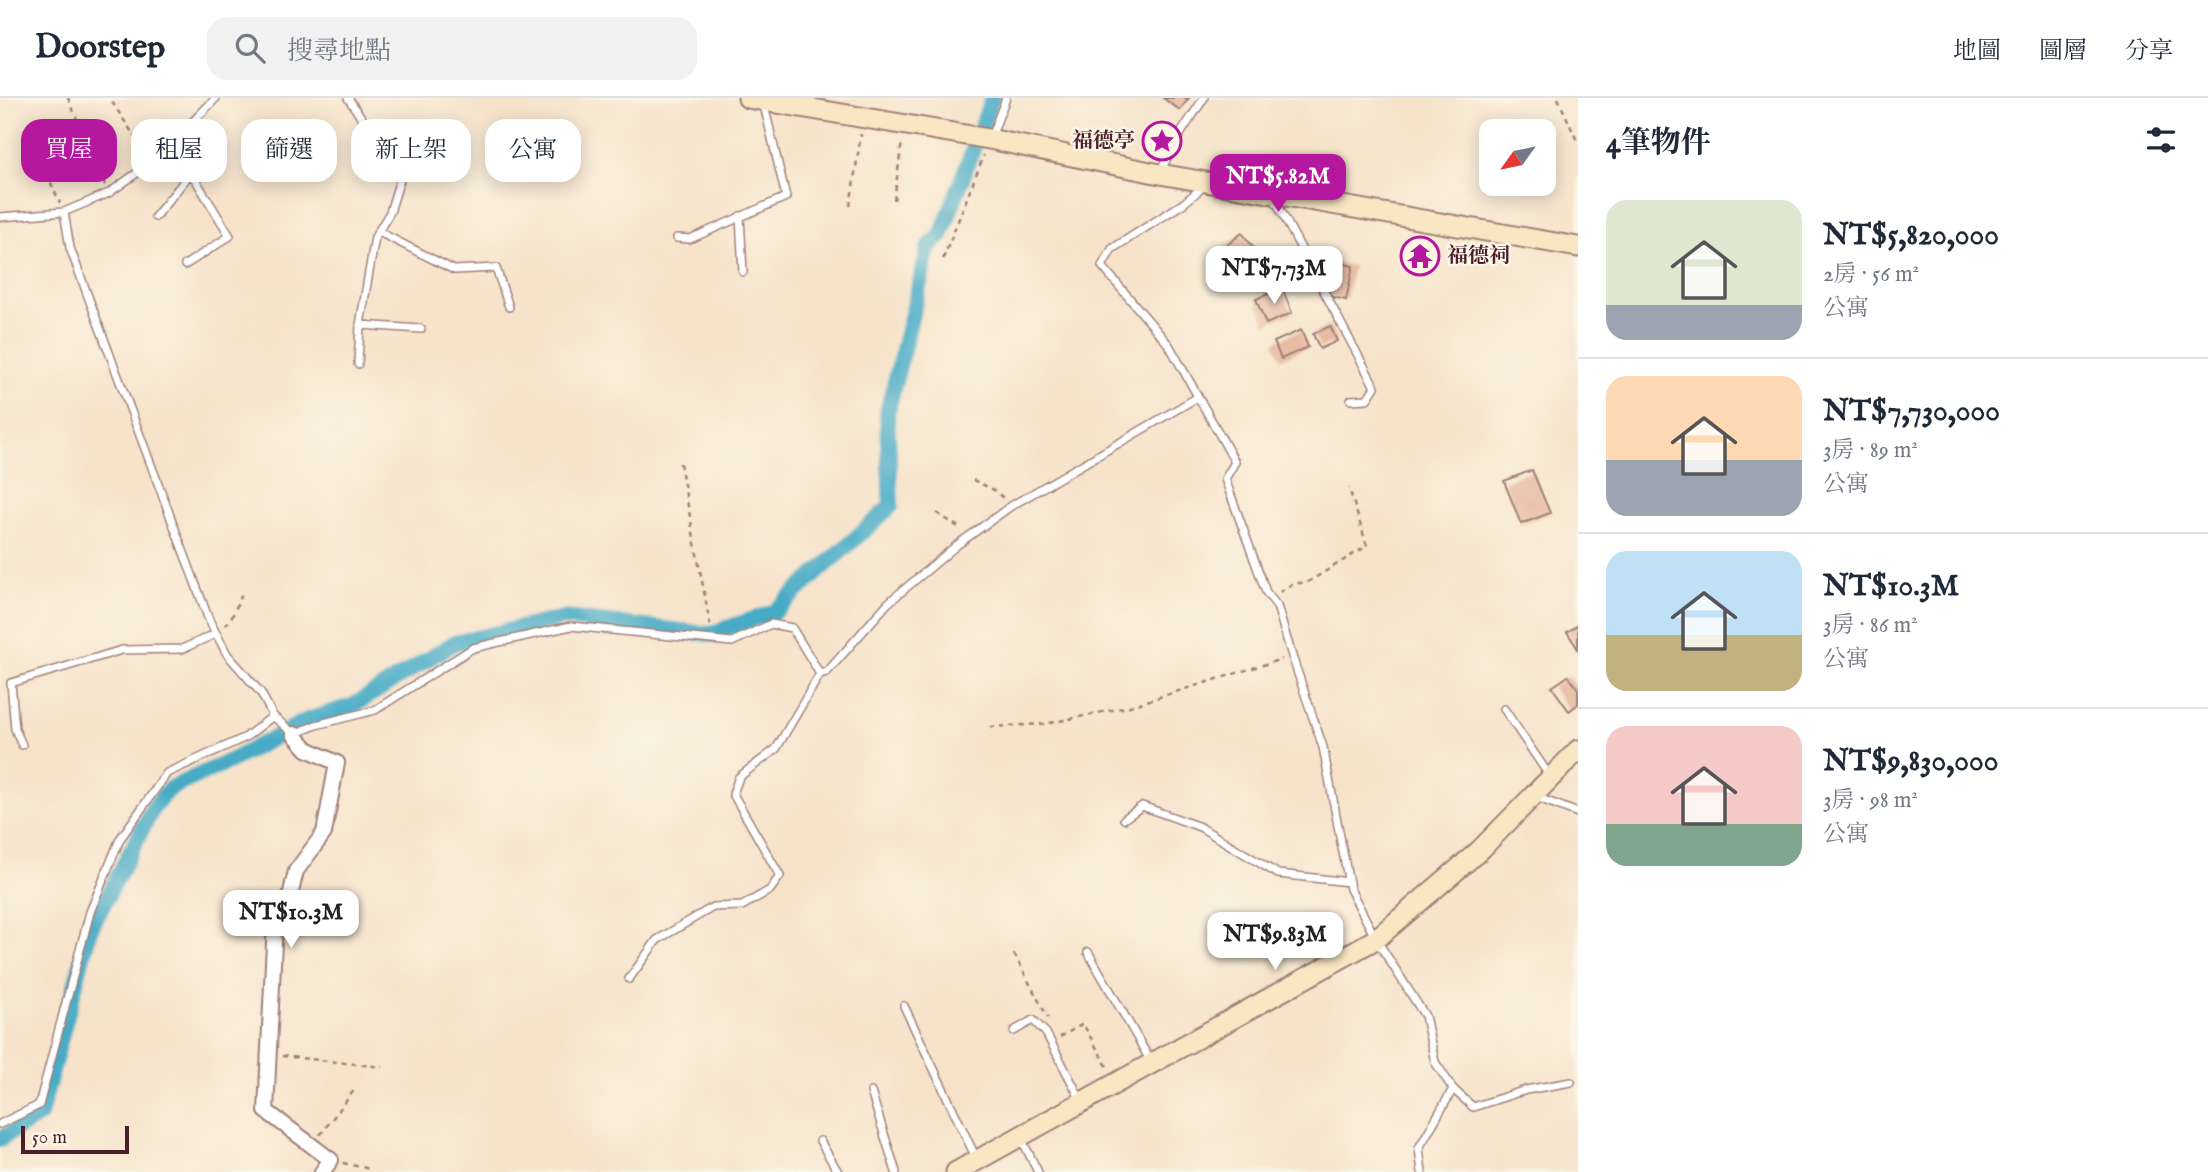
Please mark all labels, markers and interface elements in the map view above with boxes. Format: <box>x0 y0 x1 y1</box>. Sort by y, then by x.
search box <box>207 17 697 80</box>
text: Doorstep <box>35 27 165 69</box>
icon: search <box>231 29 269 67</box>
text: 搜尋地點 <box>287 35 391 68</box>
text: 地圖 <box>1953 36 2001 67</box>
text: 圖層 <box>2039 36 2087 67</box>
text: 分享 <box>2125 36 2173 67</box>
chip: 買屋 <box>21 119 117 182</box>
chip: 租屋 <box>131 119 227 182</box>
chip: 篩選 <box>241 119 337 182</box>
chip: 新上架 <box>351 119 471 182</box>
chip: 公寓 <box>485 119 581 182</box>
north arrow <box>1479 119 1556 196</box>
map controls <box>1479 119 1556 196</box>
place icon: 福德亭 <box>1141 120 1183 162</box>
icon: filters <box>2142 121 2180 159</box>
text: 4筆物件 <box>1606 125 1711 163</box>
place label: 福德亭 <box>1072 128 1135 155</box>
pin: NT$5.82M <box>1206 155 1350 214</box>
text: NT$5.82M <box>1226 162 1330 191</box>
text: NT$5,820,000 <box>1823 217 1999 255</box>
icon: home <box>1662 228 1746 312</box>
temple icon: 福德祠 <box>1399 235 1441 277</box>
place label: 福德祠 <box>1447 243 1510 270</box>
pin: NT$7.73M <box>1202 246 1346 306</box>
text: NT$7.73M <box>1222 254 1326 283</box>
text: 2房 · 56 m² <box>1823 260 1919 289</box>
text: 公寓 <box>1823 294 1869 323</box>
text: NT$7,730,000 <box>1823 393 2000 431</box>
icon: home <box>1662 404 1746 488</box>
text: 3房 · 89 m² <box>1823 436 1918 465</box>
text: 公寓 <box>1823 470 1869 499</box>
text: NT$10.3M <box>1823 568 1959 606</box>
icon: home <box>1662 579 1746 663</box>
text: 3房 · 86 m² <box>1823 611 1918 640</box>
text: 公寓 <box>1823 645 1869 674</box>
text: NT$9,830,000 <box>1823 743 1998 781</box>
icon: home <box>1662 754 1746 838</box>
text: 3房 · 98 m² <box>1823 786 1918 815</box>
text: 公寓 <box>1823 820 1869 849</box>
pin: NT$10.3M <box>219 890 363 950</box>
text: NT$10.3M <box>239 898 343 927</box>
pin: NT$9.83M <box>1203 912 1347 972</box>
text: NT$9.83M <box>1223 920 1327 949</box>
scale bar <box>21 1123 130 1155</box>
text: 50 m <box>32 1126 67 1150</box>

